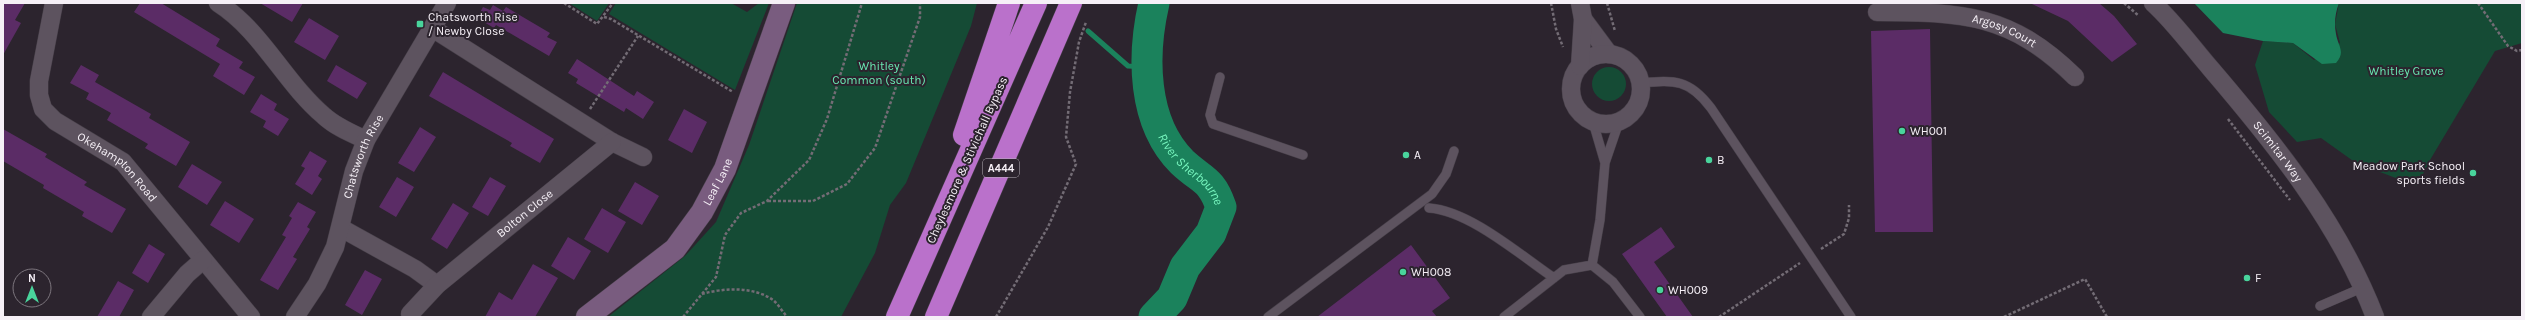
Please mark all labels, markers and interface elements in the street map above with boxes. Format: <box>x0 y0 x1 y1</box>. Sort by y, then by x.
place label: Chatsworth Rise / Newby Close <box>428 10 518 38</box>
street label: Argosy Court <box>1971 11 2040 50</box>
marker: Chatsworth Rise / Newby Close <box>415 19 425 29</box>
park label: Whitley Common (south) <box>832 59 926 87</box>
park label: Whitley Grove <box>2369 64 2443 78</box>
street label: Cheylesmore & Stivichall Bypass <box>924 74 1010 246</box>
street label: Chatsworth Rise <box>340 112 387 200</box>
street label: Scimitar Way <box>2250 118 2306 185</box>
place label: WH001 <box>1910 124 1947 138</box>
marker: WH001 <box>1897 126 1907 136</box>
street label: Okehampton Road <box>75 129 160 205</box>
water label: River Sherbourne <box>1155 131 1227 207</box>
place label: A <box>1414 148 1421 162</box>
marker: A <box>1401 150 1411 160</box>
place label: B <box>1717 153 1724 167</box>
marker: B <box>1704 155 1714 165</box>
street label: Leaf Lane <box>700 157 735 208</box>
road number: A444 <box>983 159 1019 177</box>
place label: Meadow Park School sports fields <box>2352 159 2465 187</box>
marker: Meadow Park School sports fields <box>2468 168 2478 178</box>
street label: Bolton Close <box>494 186 556 240</box>
place label: WH008 <box>1411 265 1451 279</box>
marker: WH008 <box>1398 267 1408 277</box>
north arrow <box>12 268 52 308</box>
place label: F <box>2255 271 2261 285</box>
text: N <box>28 272 36 285</box>
marker: F <box>2242 273 2252 283</box>
place label: WH009 <box>1668 283 1708 297</box>
marker: WH009 <box>1655 285 1665 295</box>

